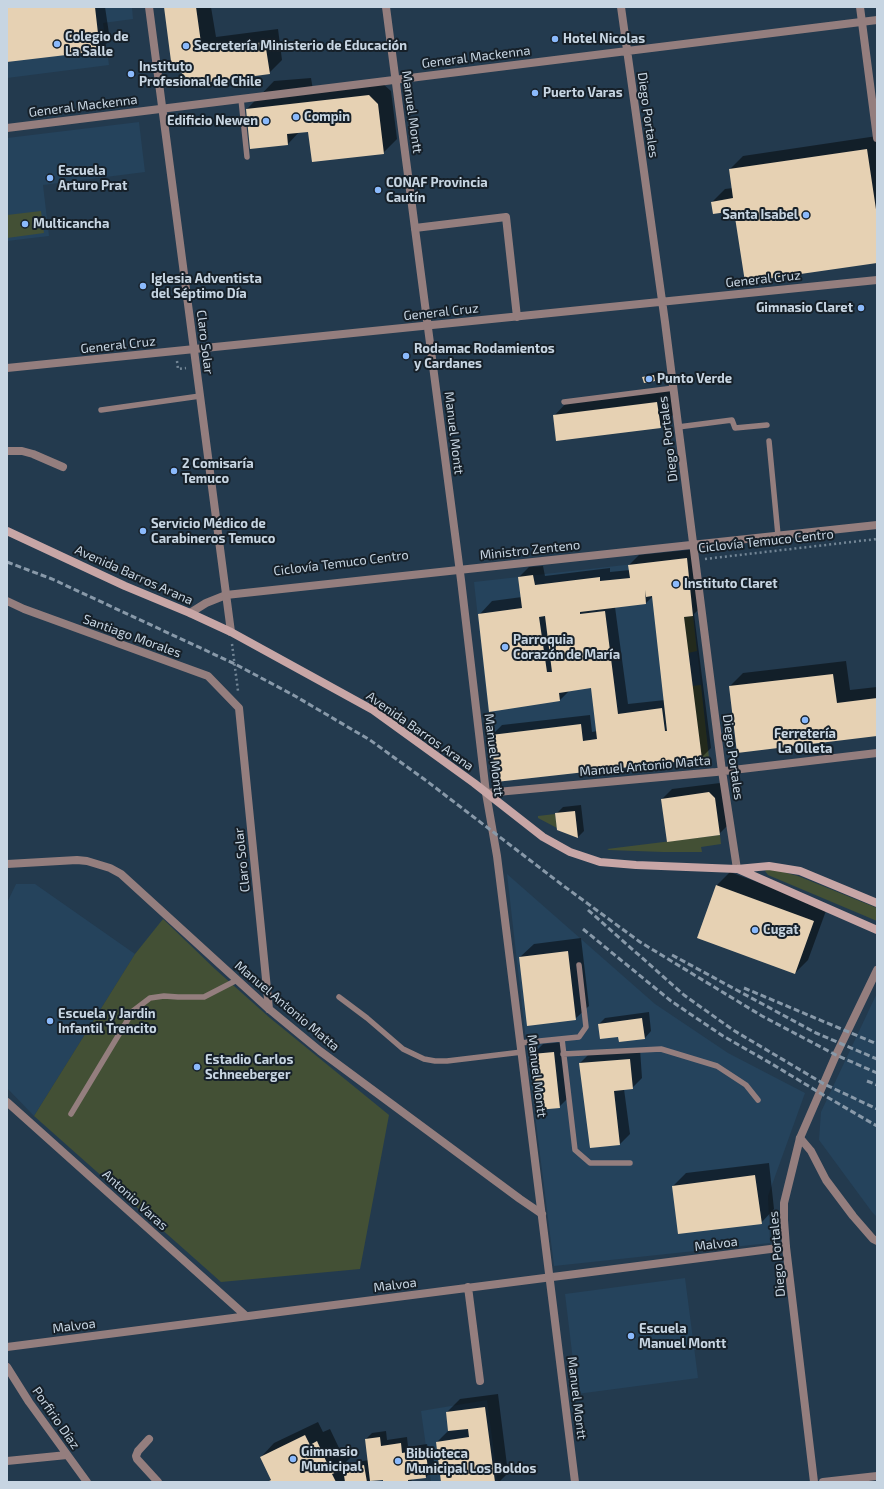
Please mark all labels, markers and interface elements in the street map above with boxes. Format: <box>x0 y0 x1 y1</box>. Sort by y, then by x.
place label: Colegio de La Salle <box>65 29 129 60</box>
place label: Hotel Nicolas <box>563 31 645 47</box>
marker: Hotel Nicolas <box>550 34 560 44</box>
place label: Secretería Ministerio de Educación <box>194 38 407 54</box>
marker: Colegio de La Salle <box>52 39 62 49</box>
marker: Secretería Ministerio de Educación <box>181 41 191 51</box>
street label: General Mackenna <box>421 43 531 71</box>
place label: Instituto Profesional de Chile <box>139 59 262 90</box>
marker: Instituto Profesional de Chile <box>126 69 136 79</box>
street label: Manuel Montt <box>398 70 426 154</box>
street label: Diego Portales <box>634 71 662 159</box>
place label: Puerto Varas <box>543 85 623 101</box>
marker: Puerto Varas <box>530 88 540 98</box>
street label: General Mackenna <box>28 92 138 120</box>
place label: Compin <box>304 109 350 125</box>
marker: Compin <box>291 112 301 122</box>
place label: Edificio Newen <box>167 113 258 129</box>
marker: Edificio Newen <box>261 116 271 126</box>
place label: Escuela Arturo Prat <box>58 163 127 194</box>
marker: Escuela Arturo Prat <box>45 173 55 183</box>
place label: CONAF Provincia Cautín <box>386 175 488 206</box>
marker: CONAF Provincia Cautín <box>373 185 383 195</box>
place label: Santa Isabel <box>722 207 798 223</box>
marker: Santa Isabel <box>801 210 811 220</box>
place label: Multicancha <box>33 216 109 232</box>
marker: Multicancha <box>20 219 30 229</box>
street label: General Cruz <box>725 267 801 291</box>
place label: Iglesia Adventista del Séptimo Día <box>151 271 262 302</box>
marker: Iglesia Adventista del Séptimo Día <box>138 281 148 291</box>
street label: General Cruz <box>403 300 479 324</box>
place label: Gimnasio Claret <box>756 300 853 316</box>
marker: Gimnasio Claret <box>856 303 866 313</box>
street label: Claro Solar <box>193 309 217 375</box>
street label: General Cruz <box>80 333 156 357</box>
place label: Rodamac Rodamientos y Cardanes <box>414 341 555 372</box>
marker: Rodamac Rodamientos y Cardanes <box>401 351 411 361</box>
place label: Punto Verde <box>657 371 732 387</box>
marker: Punto Verde <box>644 374 654 384</box>
street label: Manuel Montt <box>441 391 467 475</box>
street label: Diego Portales <box>655 395 681 483</box>
place label: 2 Comisaría Temuco <box>182 456 254 487</box>
marker: 2 Comisaría Temuco <box>169 466 179 476</box>
place label: Servicio Médico de Carabineros Temuco <box>151 516 275 547</box>
marker: Servicio Médico de Carabineros Temuco <box>138 526 148 536</box>
street label: Ciclovía Temuco Centro <box>698 526 834 556</box>
street label: Ministro Zenteno <box>479 537 581 563</box>
street label: Avenida Barros Arana <box>73 542 195 608</box>
street label: Ciclovía Temuco Centro <box>273 547 409 579</box>
place label: Instituto Claret <box>684 576 778 592</box>
marker: Instituto Claret <box>671 579 681 589</box>
street label: Santiago Morales <box>81 611 183 661</box>
place label: Parroquia Corazón de María <box>513 632 620 663</box>
marker: Parroquia Corazón de María <box>500 642 510 652</box>
street label: Avenida Barros Arana <box>363 688 477 774</box>
street label: Manuel Montt <box>481 713 507 797</box>
street label: Diego Portales <box>719 713 747 801</box>
marker: Ferretería La Olleta <box>800 715 810 725</box>
place label: Ferretería La Olleta <box>774 726 836 757</box>
street label: Manuel Antonio Matta <box>579 752 711 780</box>
street label: Claro Solar <box>231 827 253 893</box>
place label: Cugat <box>763 922 799 938</box>
marker: Cugat <box>750 925 760 935</box>
street label: Manuel Antonio Matta <box>231 958 343 1054</box>
place label: Escuela y Jardin Infantil Trencito <box>58 1006 157 1037</box>
marker: Escuela y Jardin Infantil Trencito <box>45 1016 55 1026</box>
street label: Manuel Montt <box>524 1034 550 1118</box>
place label: Estadio Carlos Schneeberger <box>205 1052 293 1083</box>
marker: Estadio Carlos Schneeberger <box>192 1062 202 1072</box>
street label: Antonio Varas <box>99 1167 171 1233</box>
street label: Diego Portales <box>765 1210 789 1298</box>
street label: Malvoa <box>693 1234 739 1254</box>
street label: Malvoa <box>372 1275 418 1295</box>
street label: Malvoa <box>51 1316 97 1336</box>
place label: Escuela Manuel Montt <box>639 1321 726 1352</box>
marker: Escuela Manuel Montt <box>626 1331 636 1341</box>
street label: Manuel Montt <box>564 1356 590 1440</box>
street label: Porfirio Díaz <box>29 1384 83 1452</box>
place label: Gimnasio Municipal <box>301 1444 362 1475</box>
place label: Biblioteca Municipal Los Boldos <box>406 1446 536 1477</box>
marker: Gimnasio Municipal <box>288 1454 298 1464</box>
marker: Biblioteca Municipal Los Boldos <box>393 1456 403 1466</box>

